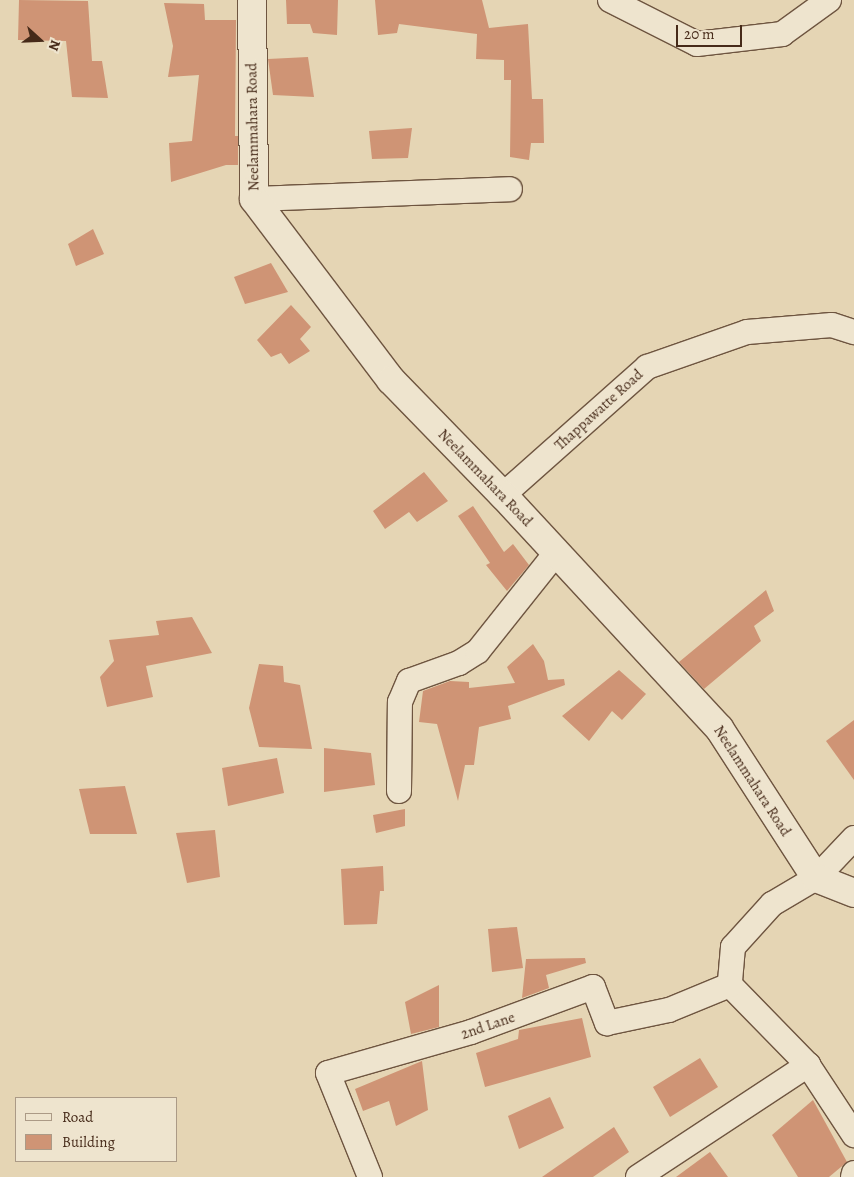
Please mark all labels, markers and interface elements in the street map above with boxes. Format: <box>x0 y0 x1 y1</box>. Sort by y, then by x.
north arrow <box>15 15 65 65</box>
scale bar <box>679 15 745 47</box>
text: 20 m <box>684 24 715 44</box>
text: N <box>44 37 65 53</box>
street label: Neelammahara Road <box>243 63 263 191</box>
street label: Thappawatte Road <box>551 366 647 454</box>
street label: Neelammahara Road <box>434 426 536 530</box>
street label: Neelammahara Road <box>710 722 794 840</box>
street label: 2nd Lane <box>459 1008 517 1044</box>
legend <box>15 1097 178 1162</box>
text: Road <box>62 1107 93 1127</box>
text: Building <box>62 1132 115 1152</box>

